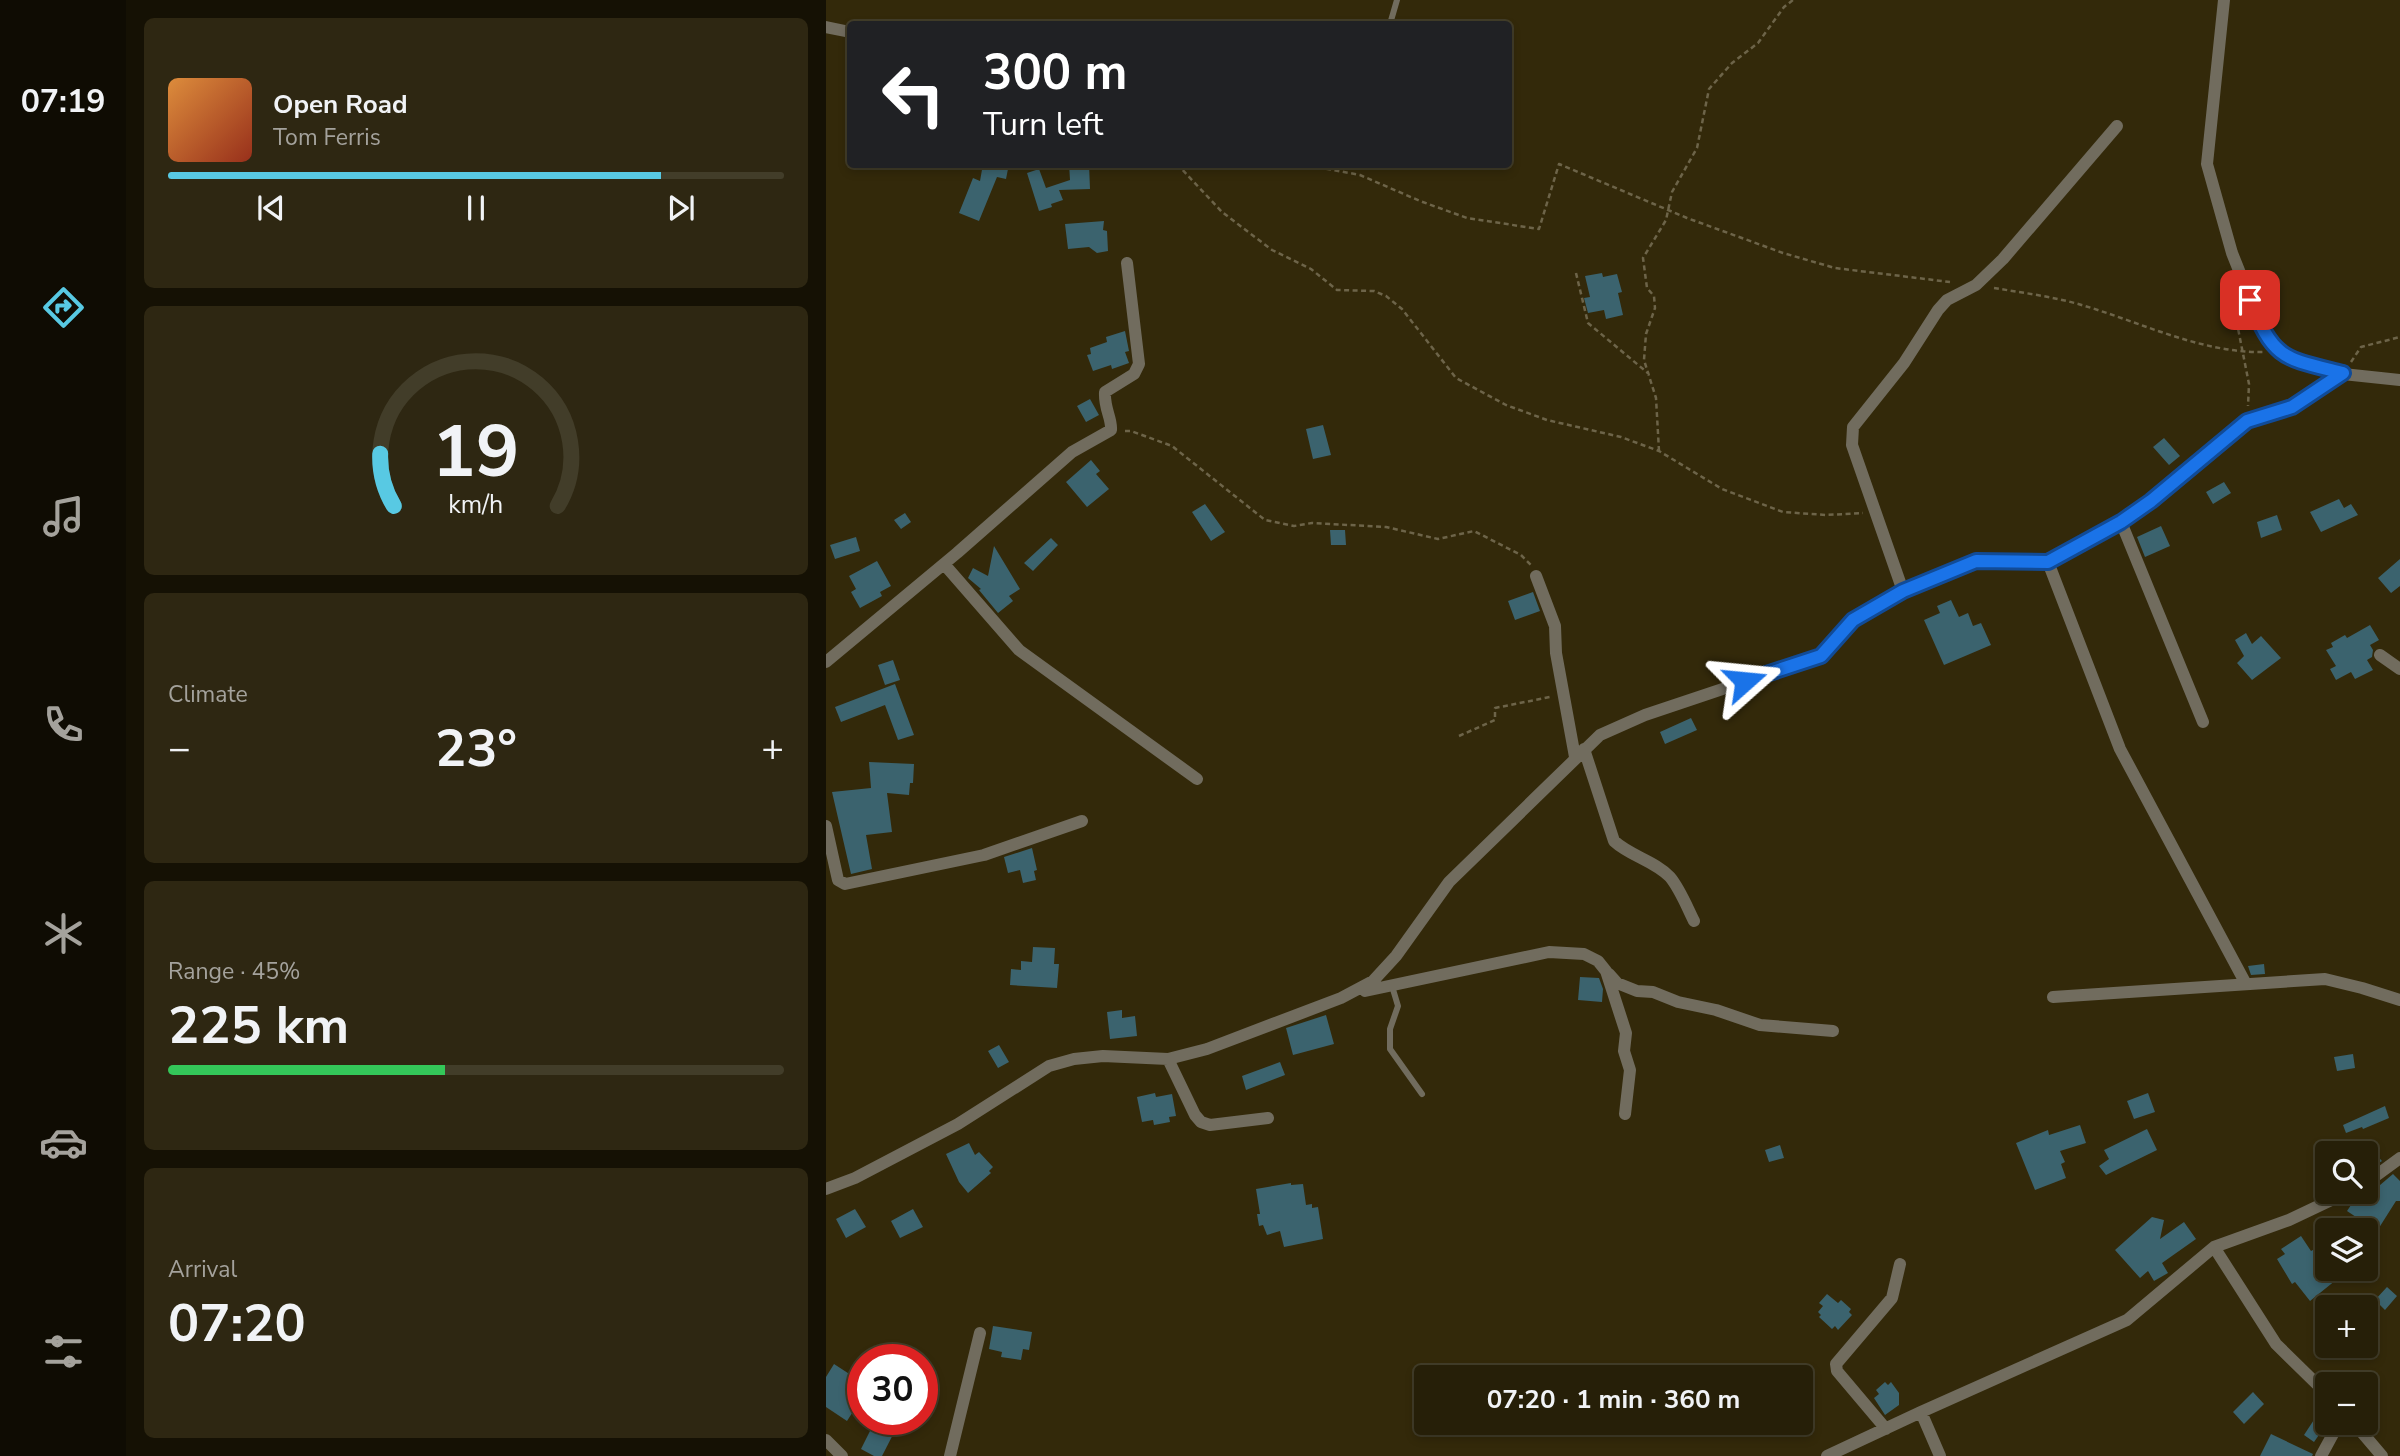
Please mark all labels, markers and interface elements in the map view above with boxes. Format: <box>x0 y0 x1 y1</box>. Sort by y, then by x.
text: 300 m <box>983 39 1127 106</box>
icon: left <box>868 49 959 140</box>
text: 07:19 <box>21 80 105 123</box>
text: Open Road <box>273 87 408 122</box>
text: Turn left <box>983 103 1103 146</box>
text: Tom Ferris <box>273 122 381 153</box>
icon: previous <box>252 189 290 227</box>
icon: pause <box>457 189 495 227</box>
icon: next <box>662 189 700 227</box>
pin <box>2220 270 2280 330</box>
icon: arrive <box>2231 281 2269 319</box>
icon: directions <box>39 283 88 332</box>
text: 19 <box>432 403 520 503</box>
text: km/h <box>448 488 504 522</box>
icon: music <box>39 492 88 541</box>
position arrow <box>1708 644 1782 718</box>
text: Climate <box>168 679 248 710</box>
icon: phone <box>39 700 88 749</box>
text: 23° <box>435 713 517 784</box>
text: − <box>168 723 191 774</box>
text: + <box>761 723 784 774</box>
icon: climate <box>39 909 88 958</box>
text: Range · 45% <box>168 956 300 987</box>
text: 225 km <box>168 990 349 1061</box>
icon: car <box>39 1118 88 1167</box>
map controls <box>2315 1141 2378 1435</box>
button: search <box>2315 1141 2378 1204</box>
button: layers <box>2315 1218 2378 1281</box>
text: Arrival <box>168 1254 237 1285</box>
text: 07:20 <box>168 1288 306 1359</box>
button: + <box>2315 1295 2378 1358</box>
icon: filters <box>39 1327 88 1376</box>
speed limit sign: 30 <box>847 1344 938 1435</box>
button: − <box>2315 1372 2378 1435</box>
text: 07:20 · 1 min · 360 m <box>1487 1382 1740 1417</box>

